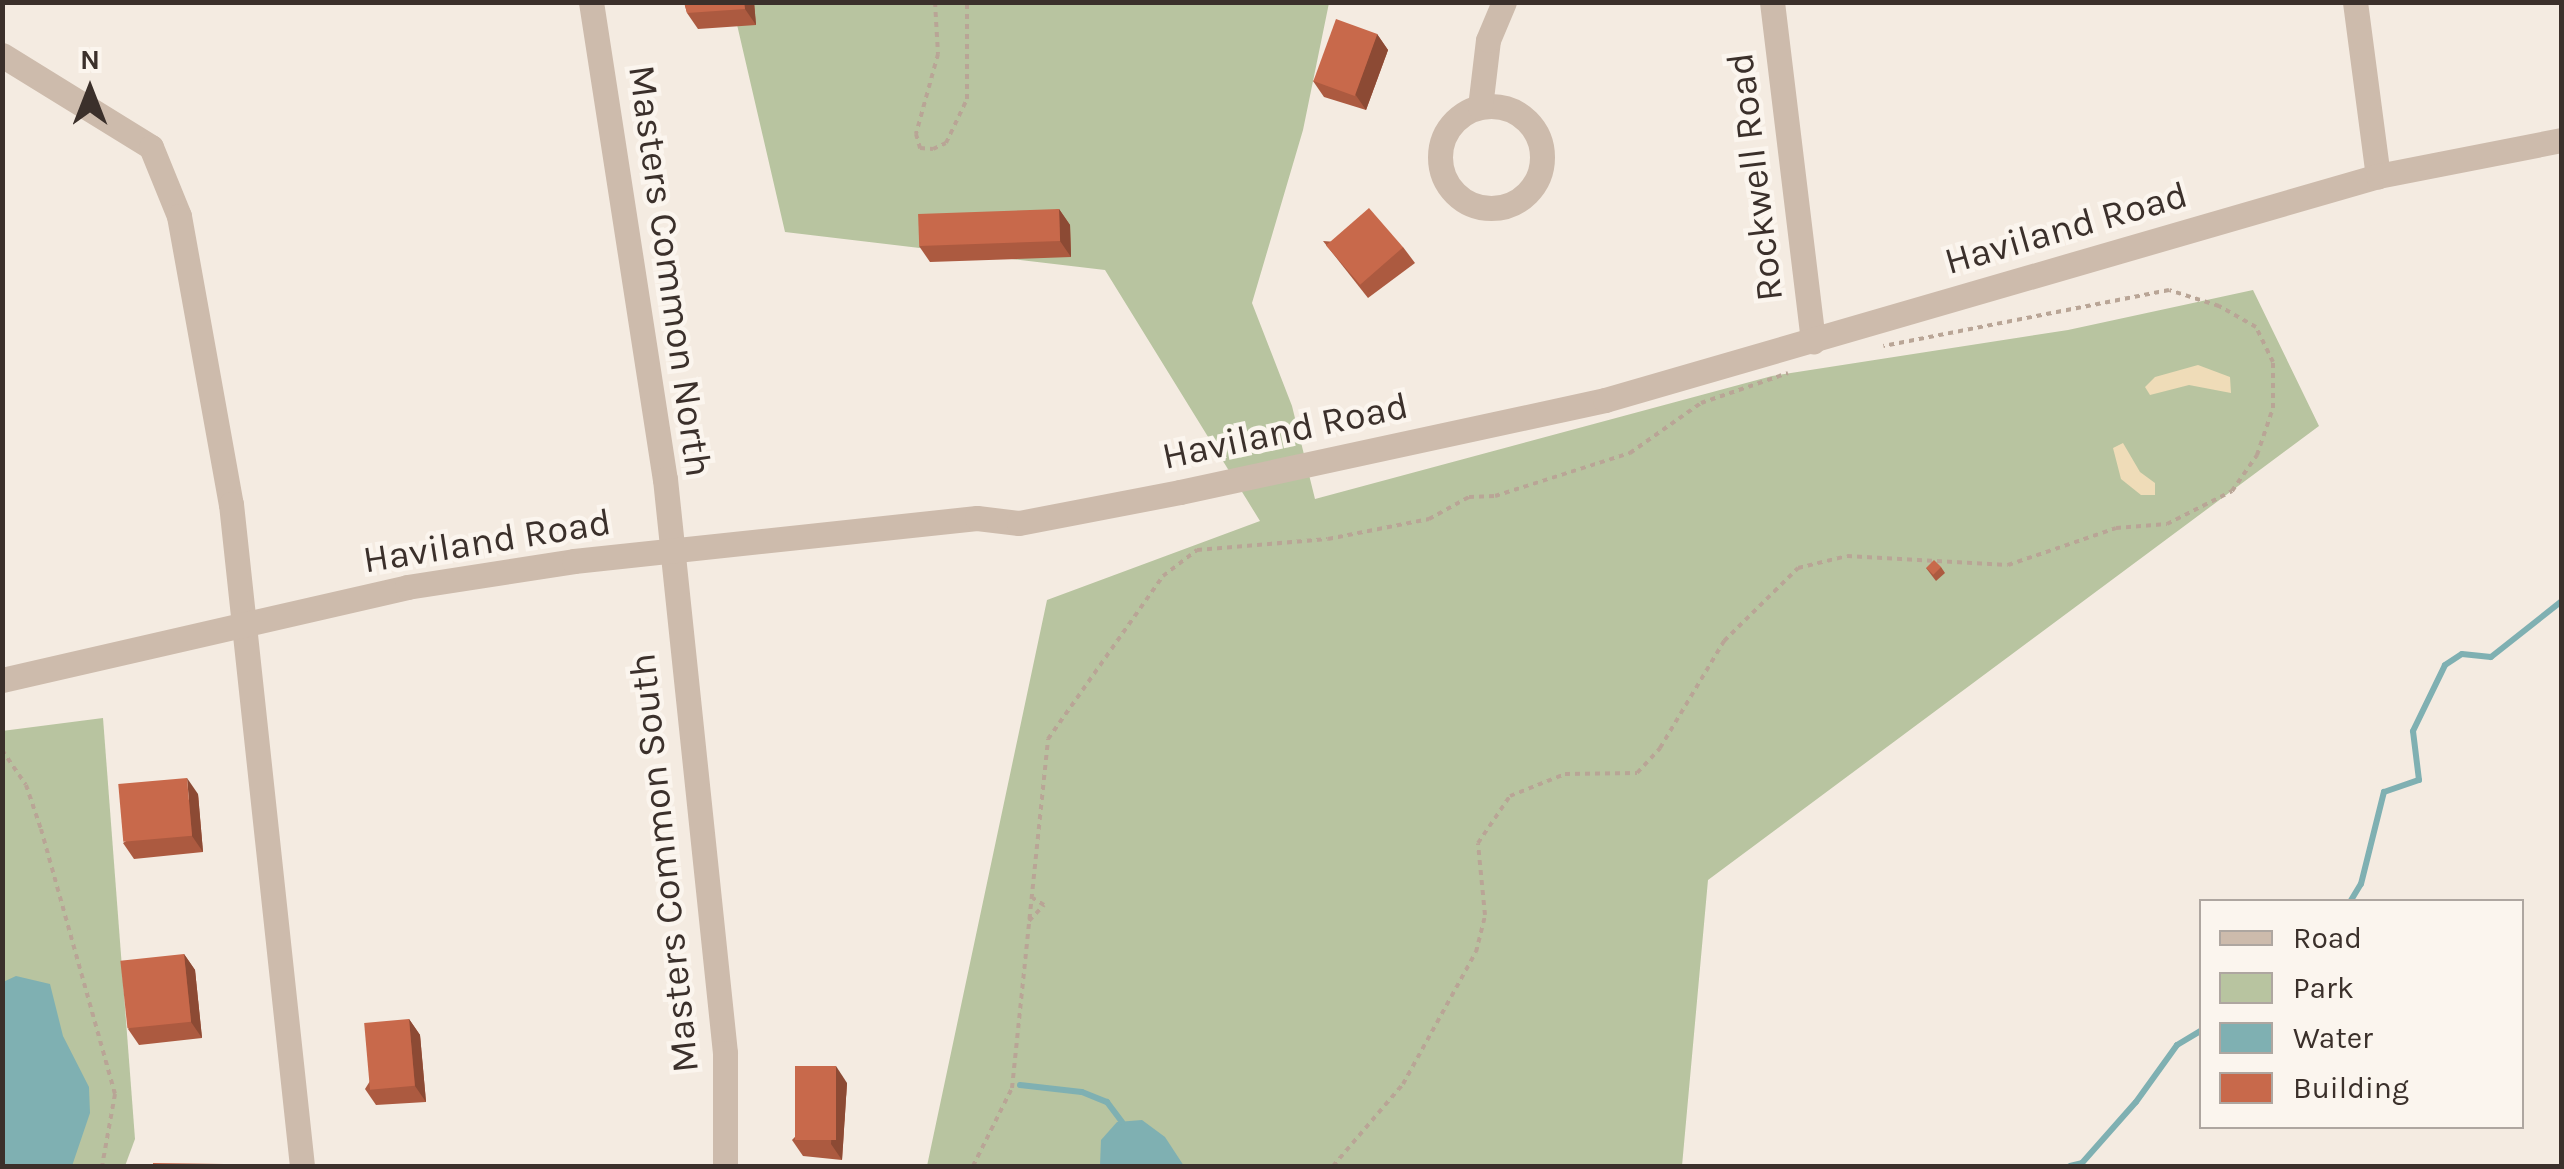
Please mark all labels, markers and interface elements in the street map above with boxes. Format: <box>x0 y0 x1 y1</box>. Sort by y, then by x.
north arrow <box>40 40 140 140</box>
text: N <box>80 43 100 76</box>
street label: Rockwell Road <box>1717 50 1793 304</box>
street label: Masters Common North <box>619 62 721 480</box>
street label: Haviland Road <box>1939 172 2193 284</box>
street label: Haviland Road <box>1158 383 1412 479</box>
street label: Haviland Road <box>360 499 614 583</box>
street label: Masters Common South <box>619 651 709 1075</box>
legend <box>2199 899 2524 1129</box>
text: Road <box>2293 920 2362 956</box>
text: Park <box>2293 970 2354 1006</box>
text: Water <box>2293 1020 2373 1056</box>
text: Building <box>2293 1070 2409 1106</box>

